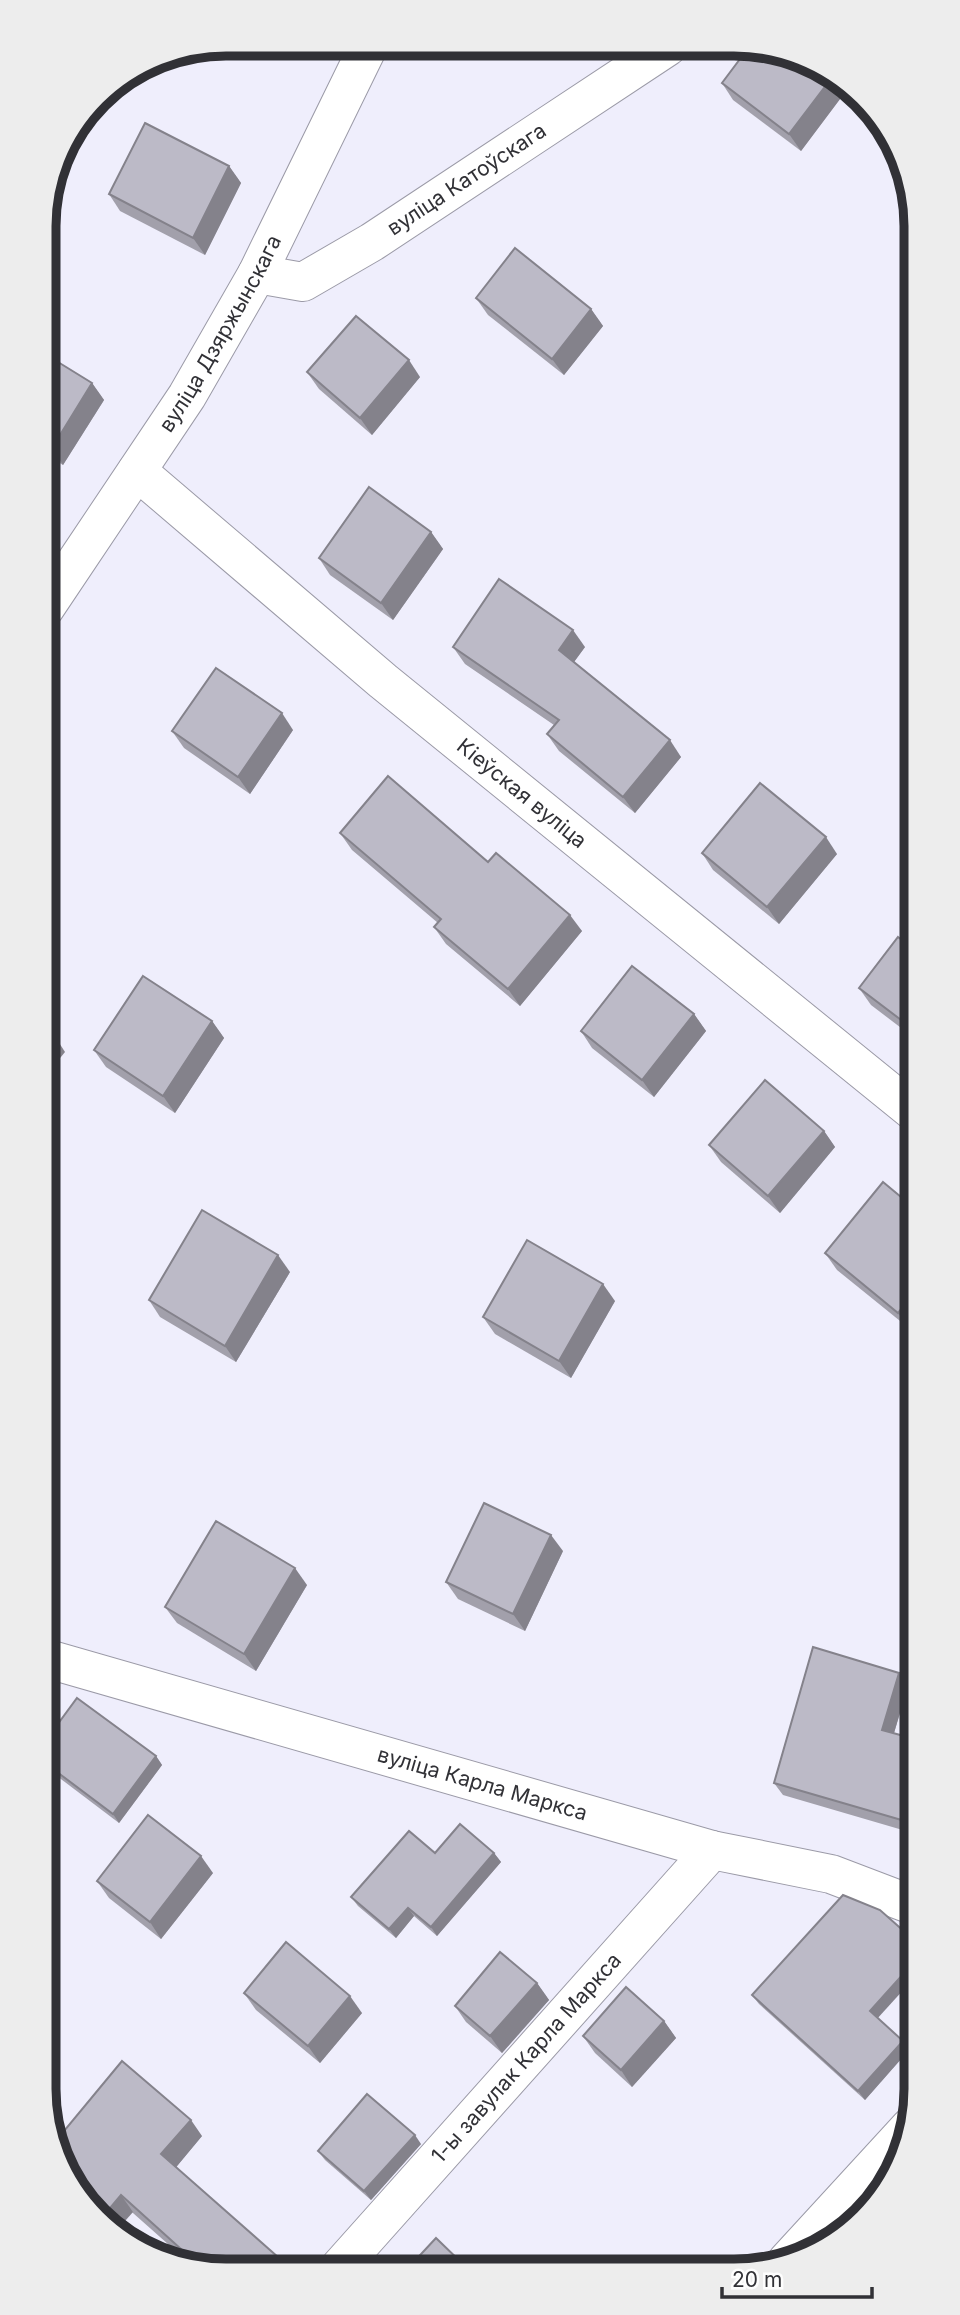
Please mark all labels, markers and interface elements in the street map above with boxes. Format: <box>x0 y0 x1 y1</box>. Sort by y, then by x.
street label: вуліца Катоўскага <box>382 117 551 240</box>
street label: вуліца Дзяржынскага <box>154 231 286 436</box>
street label: Кіеўская вуліца <box>452 733 592 853</box>
street label: вуліца Карла Маркса <box>375 1741 590 1826</box>
street label: 1-ы завулак Карла Маркса <box>426 1948 626 2168</box>
scale bar <box>722 2256 872 2300</box>
text: 20 m <box>732 2267 782 2292</box>

